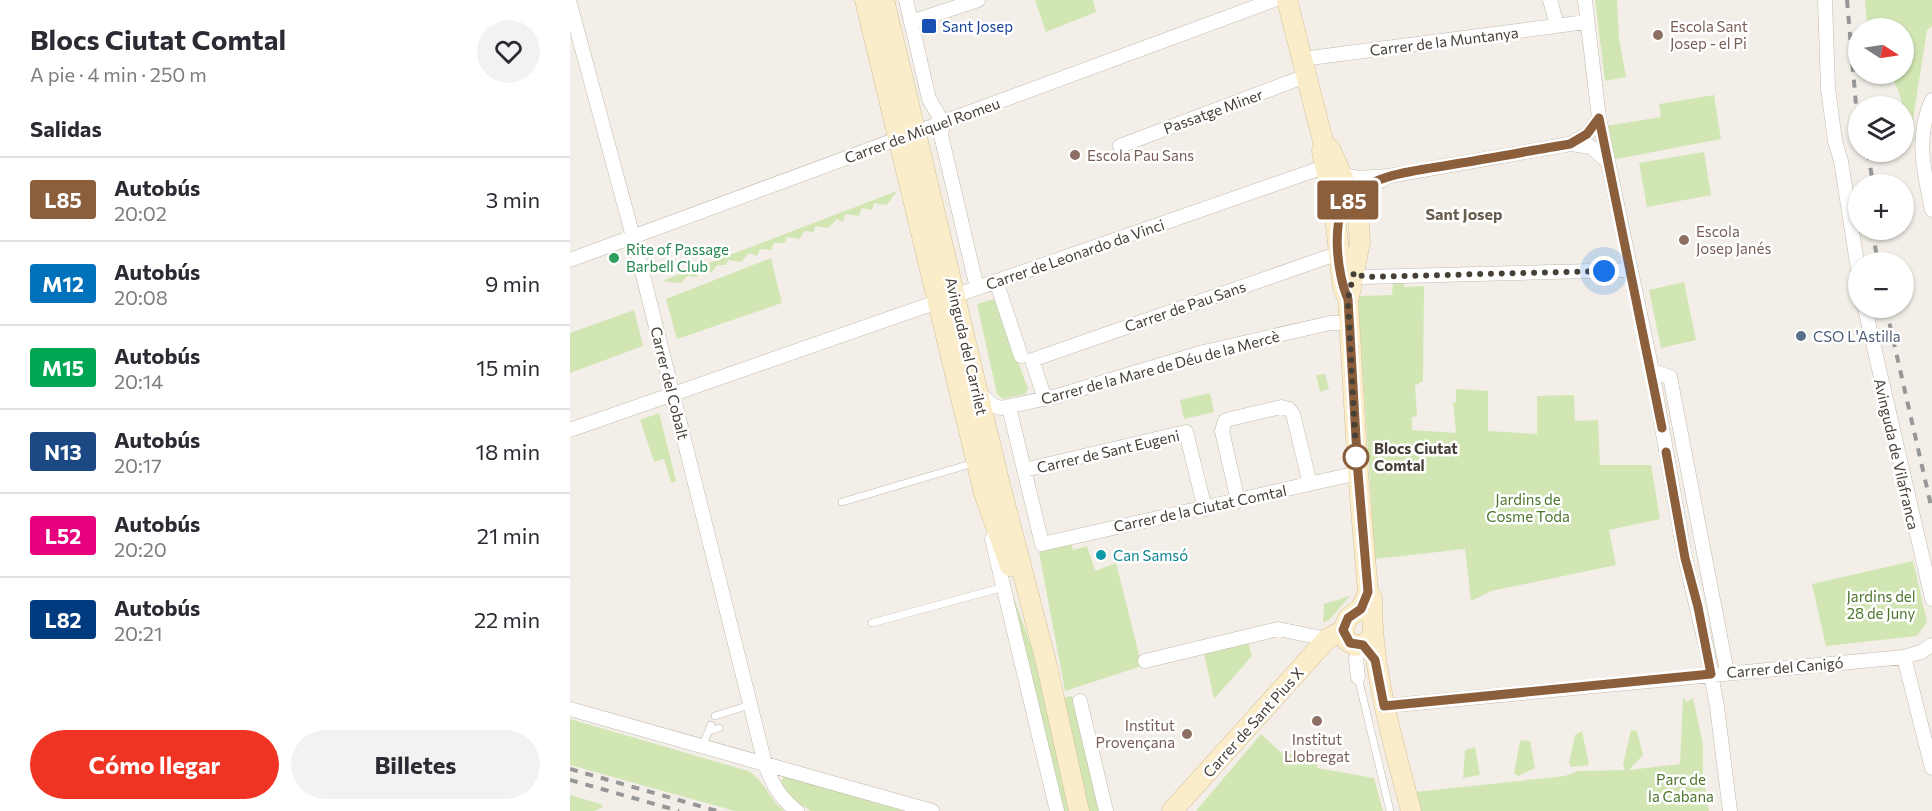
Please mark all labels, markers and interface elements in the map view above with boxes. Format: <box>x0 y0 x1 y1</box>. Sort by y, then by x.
marker: Sant Josep <box>920 17 938 35</box>
place label: Sant Josep <box>942 17 1013 35</box>
place label: Escola Sant Josep - el Pi <box>1670 17 1748 52</box>
north arrow <box>1848 18 1914 84</box>
map controls <box>1848 18 1914 318</box>
button: heart <box>477 20 540 83</box>
text: Blocs Ciutat Comtal <box>30 22 286 56</box>
street label: Carrer de la Muntanya <box>1369 23 1519 59</box>
marker: Escola Sant Josep - el Pi <box>1651 28 1665 42</box>
text: A pie · 4 min · 250 m <box>30 62 207 86</box>
street label: Passatge Miner <box>1161 85 1265 137</box>
street label: Carrer de Miquel Romeu <box>842 94 1002 166</box>
button: layers <box>1848 96 1914 162</box>
text: Salidas <box>30 115 102 142</box>
place label: Escola Pau Sans <box>1087 146 1194 164</box>
marker: Escola Pau Sans <box>1068 148 1082 162</box>
text: Autobús <box>114 174 200 201</box>
button: + <box>1848 174 1914 240</box>
line badge: L85 <box>1314 180 1382 220</box>
text: 3 min <box>486 186 540 213</box>
text: L85 <box>44 187 82 212</box>
text: L85 <box>1329 188 1367 213</box>
text: 20:02 <box>114 201 167 225</box>
district label: Sant Josep <box>1426 204 1502 223</box>
street label: Carrer de Leonardo da Vinci <box>983 215 1167 293</box>
place label: Escola Josep Janés <box>1696 222 1771 257</box>
marker: Escola Josep Janés <box>1677 233 1691 247</box>
place label: Rite of Passage Barbell Club <box>626 240 729 275</box>
marker: Rite of Passage Barbell Club <box>607 251 621 265</box>
button: − <box>1848 252 1914 318</box>
your location <box>1589 256 1619 286</box>
text: Autobús <box>114 258 200 285</box>
text: 9 min <box>485 270 540 297</box>
text: M12 <box>42 271 84 296</box>
street label: Avinguda del Carrilet <box>942 275 992 417</box>
street label: Carrer de Pau Sans <box>1122 277 1248 335</box>
text: 20:08 <box>114 285 168 309</box>
street label: Carrer del Cobalt <box>647 325 693 441</box>
street label: Carrer de la Mare de Déu de la Mercè <box>1039 326 1281 408</box>
place label: CSO L'Astilla <box>1813 327 1901 345</box>
marker: CSO L'Astilla <box>1794 329 1808 343</box>
text: Autobús <box>114 342 200 369</box>
text: 15 min <box>476 354 540 381</box>
text: M15 <box>42 355 84 380</box>
text: 20:14 <box>114 369 163 393</box>
street label: Avinguda de Vilafranca <box>1871 377 1923 531</box>
text: Autobús <box>114 426 200 453</box>
street label: Carrer de Sant Eugeni <box>1035 426 1181 476</box>
text: 18 min <box>476 438 540 465</box>
text: N13 <box>44 439 82 464</box>
place label: Blocs Ciutat Comtal <box>1374 439 1458 474</box>
marker: Blocs Ciutat Comtal <box>1343 444 1369 470</box>
text: 20:17 <box>114 453 162 477</box>
street label: Carrer de la Ciutat Comtal <box>1112 481 1288 535</box>
park label: Jardins de Cosme Toda <box>1486 490 1570 525</box>
text: Autobús <box>114 510 200 537</box>
text: 21 min <box>477 522 540 549</box>
text: L52 <box>45 523 81 548</box>
text: 20:20 <box>114 537 167 561</box>
place label: Can Samsó <box>1113 546 1188 564</box>
marker: Can Samsó <box>1094 548 1108 562</box>
park label: Jardins del 28 de Juny <box>1846 587 1916 622</box>
text: Autobús <box>114 594 200 621</box>
text: 22 min <box>474 606 540 633</box>
text: L82 <box>45 607 82 632</box>
text: 20:21 <box>114 621 162 645</box>
street label: Carrer del Canigó <box>1726 653 1844 681</box>
street label: Carrer de Sant Pius X <box>1199 663 1307 781</box>
marker: Institut Llobregat <box>1310 714 1324 728</box>
place label: Institut Provençana <box>1096 716 1175 751</box>
marker: Institut Provençana <box>1180 727 1194 741</box>
button: Cómo llegar <box>30 730 279 799</box>
button: Billetes <box>291 730 540 799</box>
place label: Institut Llobregat <box>1284 730 1350 765</box>
park label: Parc de la Cabana <box>1648 770 1714 805</box>

